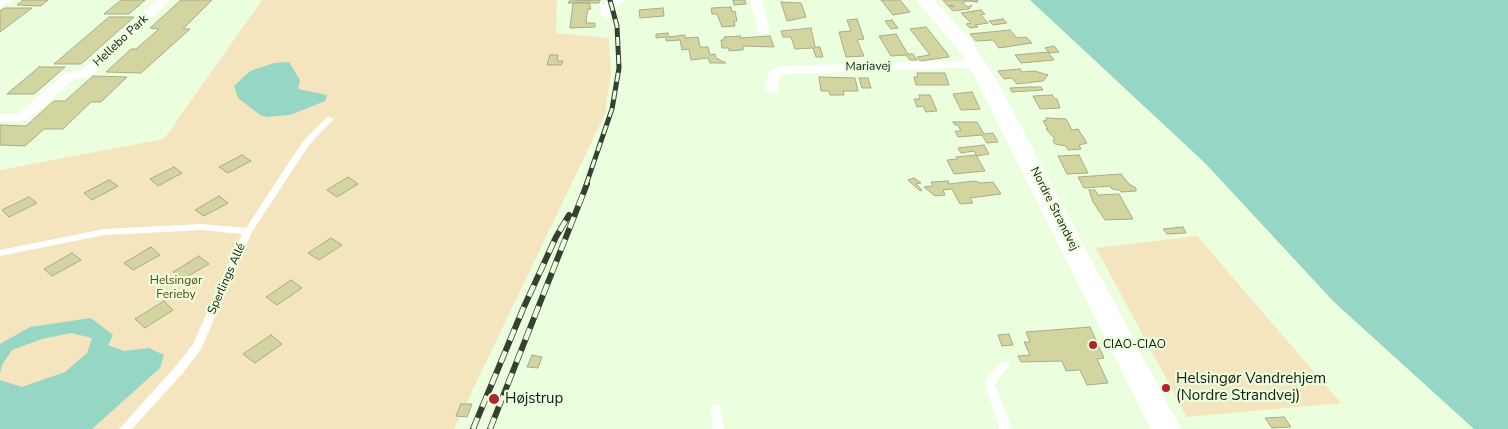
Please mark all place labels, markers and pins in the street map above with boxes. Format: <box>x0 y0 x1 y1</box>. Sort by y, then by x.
place label: CIAO-CIAO <box>1103 338 1166 352</box>
marker: CIAO-CIAO <box>1087 339 1099 351</box>
place label: Helsingør Vandrehjem (Nordre Strandvej) <box>1176 370 1326 405</box>
marker: Helsingør Vandrehjem (Nordre Strandvej) <box>1160 382 1172 394</box>
place label: Højstrup <box>505 390 563 408</box>
marker: Højstrup <box>487 392 501 406</box>

